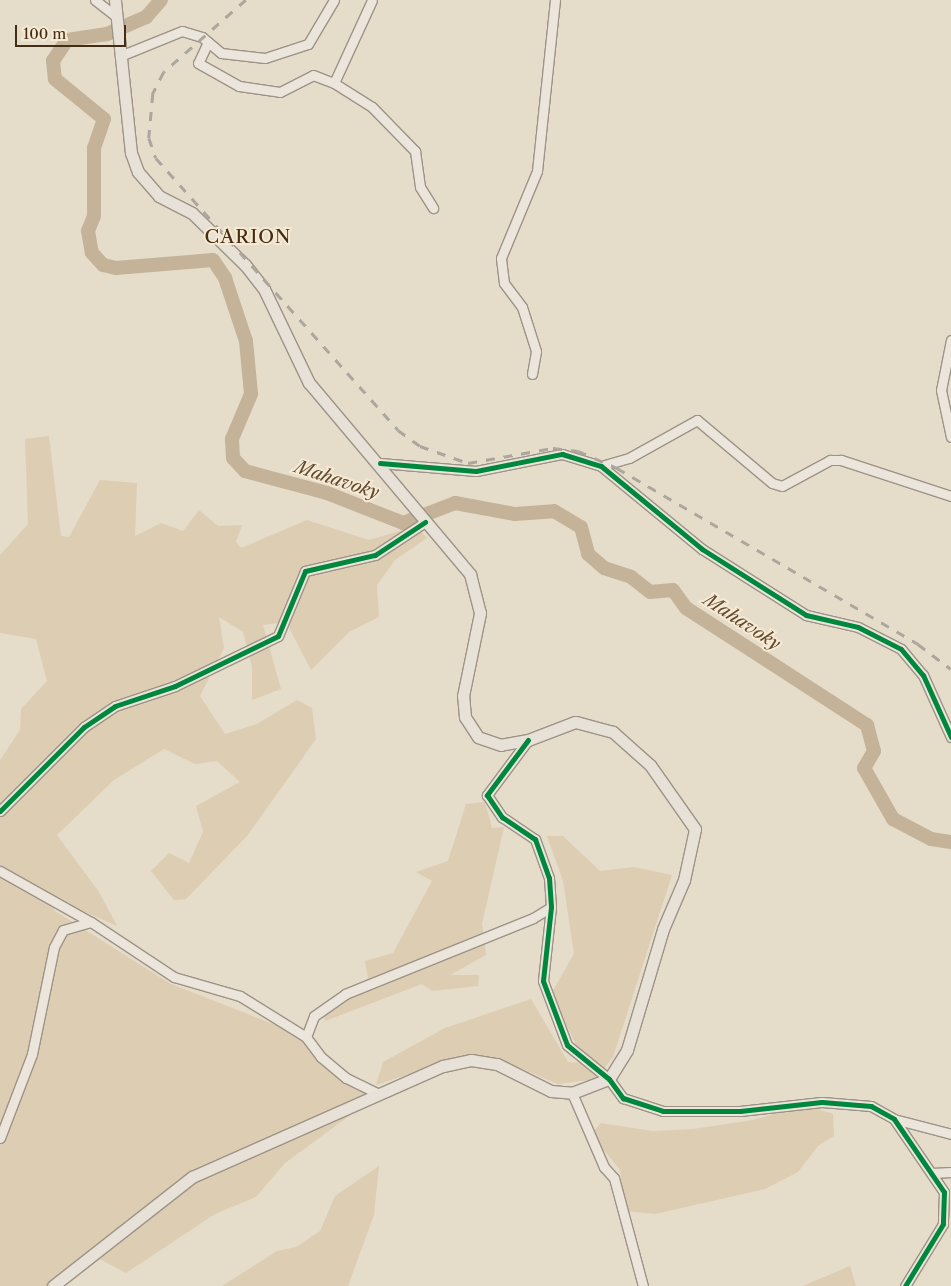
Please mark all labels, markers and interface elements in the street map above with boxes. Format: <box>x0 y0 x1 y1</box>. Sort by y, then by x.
scale bar <box>18 15 129 47</box>
text: 100 m <box>23 24 66 43</box>
district label: CARION <box>204 226 292 248</box>
water label: Mahavoky <box>292 456 382 504</box>
water label: Mahavoky <box>699 589 785 655</box>

